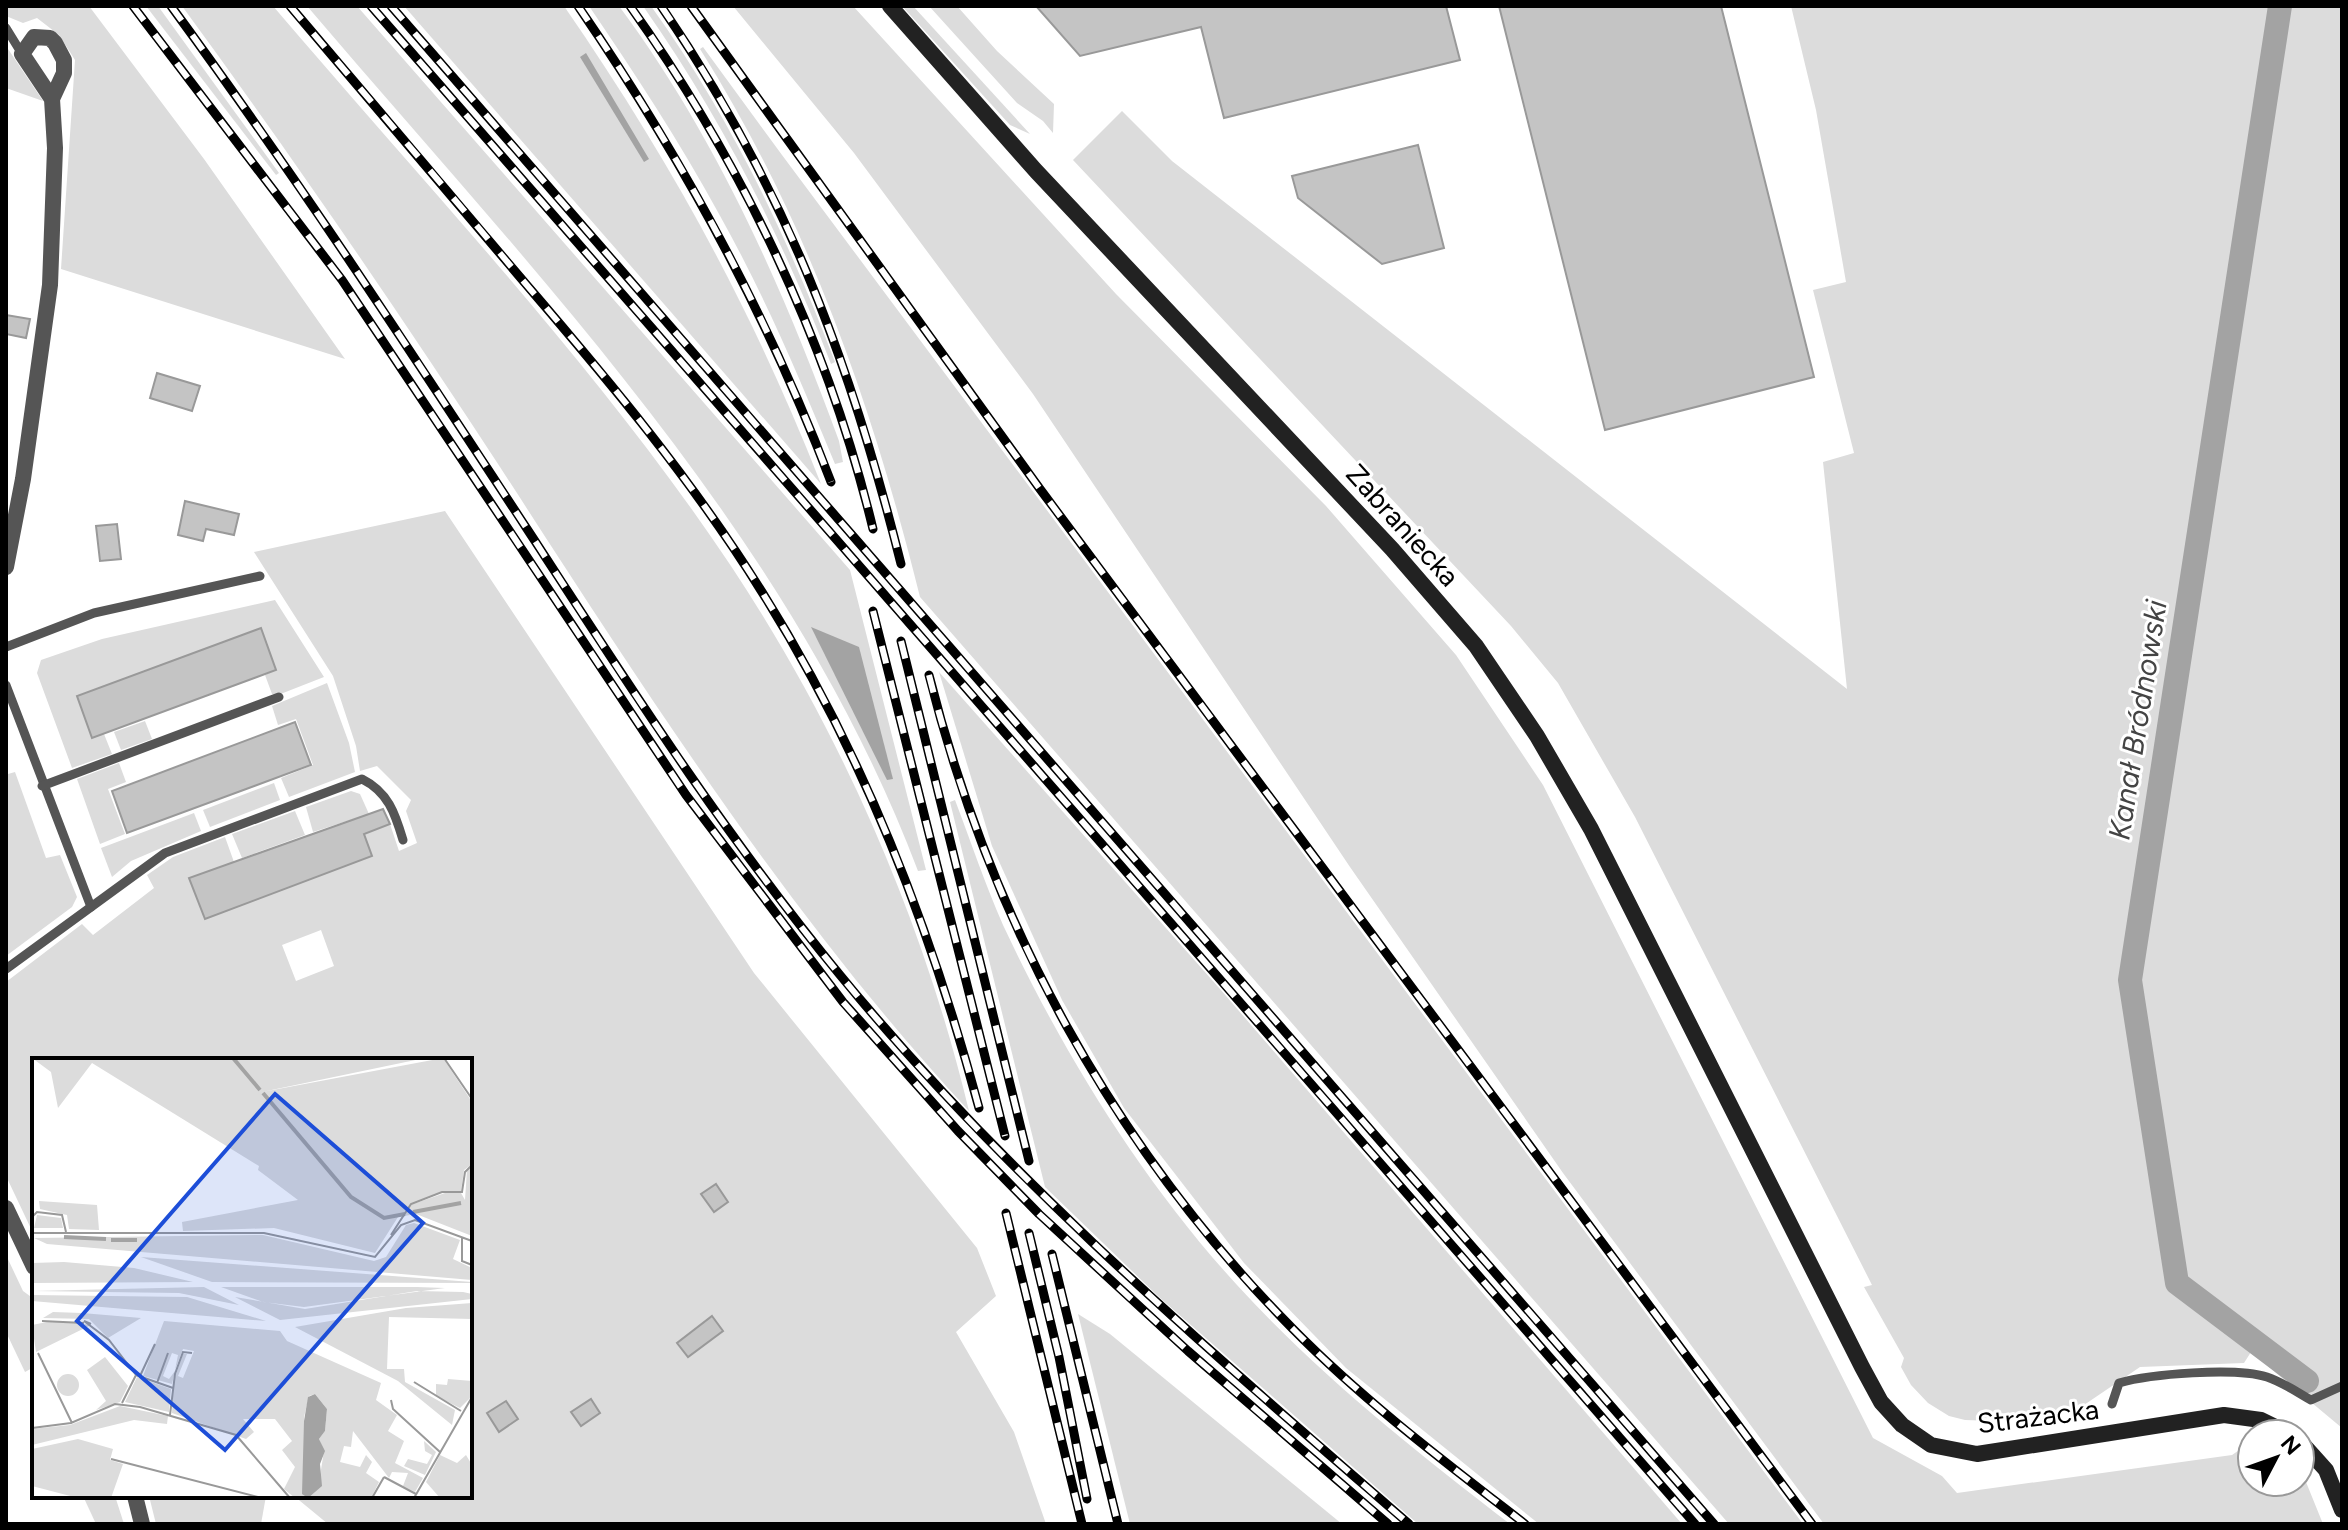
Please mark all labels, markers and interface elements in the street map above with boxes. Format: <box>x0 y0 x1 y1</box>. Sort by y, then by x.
street label: Zabraniecka <box>1339 457 1467 593</box>
water label: Kanał Bródnowski <box>2100 596 2175 843</box>
inset map <box>32 1058 472 1498</box>
street label: Strażacka <box>1975 1392 2101 1440</box>
north arrow <box>2236 1418 2316 1498</box>
text: N <box>2275 1430 2306 1460</box>

